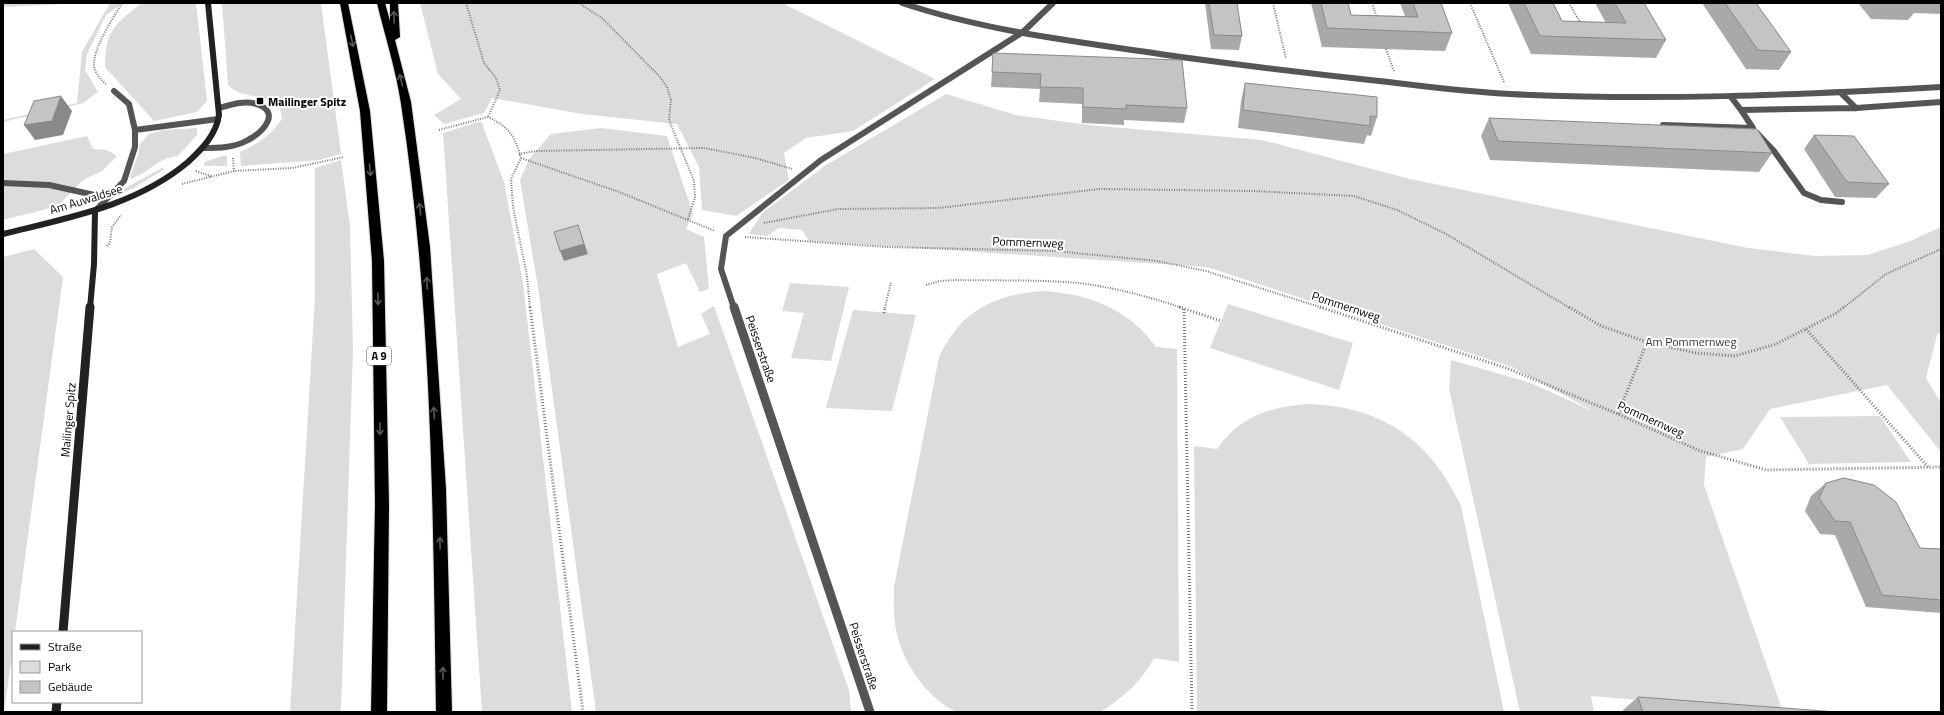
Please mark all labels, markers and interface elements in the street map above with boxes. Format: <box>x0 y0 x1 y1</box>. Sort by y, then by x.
one-way arrow <box>391 11 398 24</box>
one-way arrow <box>349 34 357 47</box>
one-way arrow <box>396 74 404 87</box>
place label: Mailinger Spitz <box>268 92 346 111</box>
marker: Mailinger Spitz <box>255 96 265 106</box>
one-way arrow <box>366 163 373 176</box>
street label: Am Auwaldsee <box>47 179 125 219</box>
one-way arrow <box>416 203 424 216</box>
street label: Pommernweg <box>992 231 1064 253</box>
one-way arrow <box>423 277 430 290</box>
street label: Pommernweg <box>1309 286 1383 326</box>
one-way arrow <box>374 292 382 305</box>
street label: Peisserstraße <box>741 313 781 385</box>
park label: Am Pommernweg <box>1645 332 1737 351</box>
road number: A 9 <box>367 347 391 365</box>
street label: Mailinger Spitz <box>55 382 81 458</box>
street label: Pommernweg <box>1615 396 1687 442</box>
one-way arrow <box>431 407 438 420</box>
one-way arrow <box>377 422 384 435</box>
one-way arrow <box>436 537 444 550</box>
street label: Peisserstraße <box>844 620 884 692</box>
legend <box>12 631 142 703</box>
text: Straße <box>48 637 82 656</box>
text: Park <box>48 657 71 676</box>
one-way arrow <box>439 667 447 680</box>
text: Gebäude <box>48 677 93 696</box>

